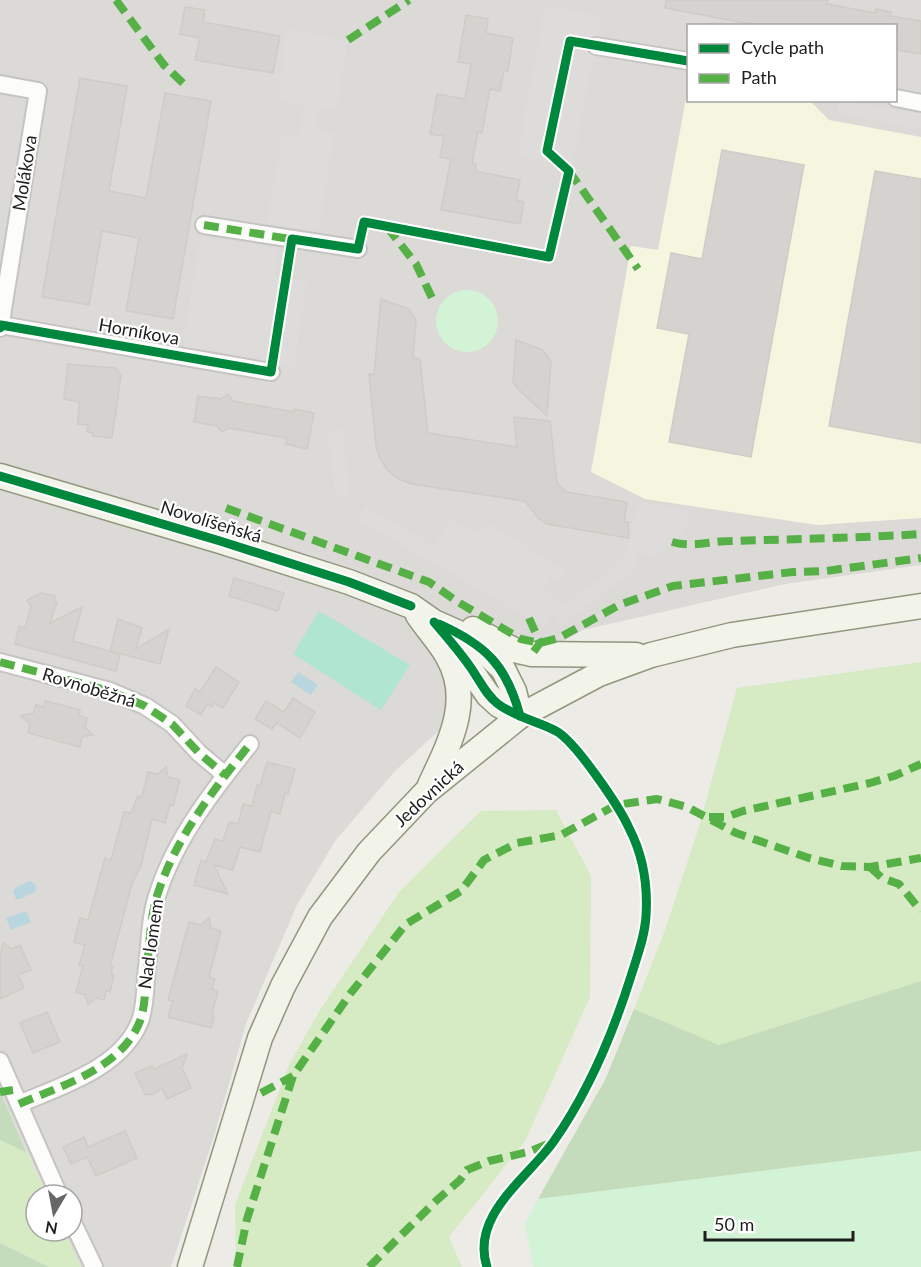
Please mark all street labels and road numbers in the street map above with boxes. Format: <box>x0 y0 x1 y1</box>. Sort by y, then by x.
street label: Molákova <box>7 133 41 212</box>
street label: Horníkova <box>97 313 181 349</box>
street label: Novolíšeňská <box>158 495 265 547</box>
street label: Rovnoběžná <box>40 662 139 712</box>
street label: Jedovnická <box>389 755 468 831</box>
street label: Nad lomem <box>133 897 167 990</box>

